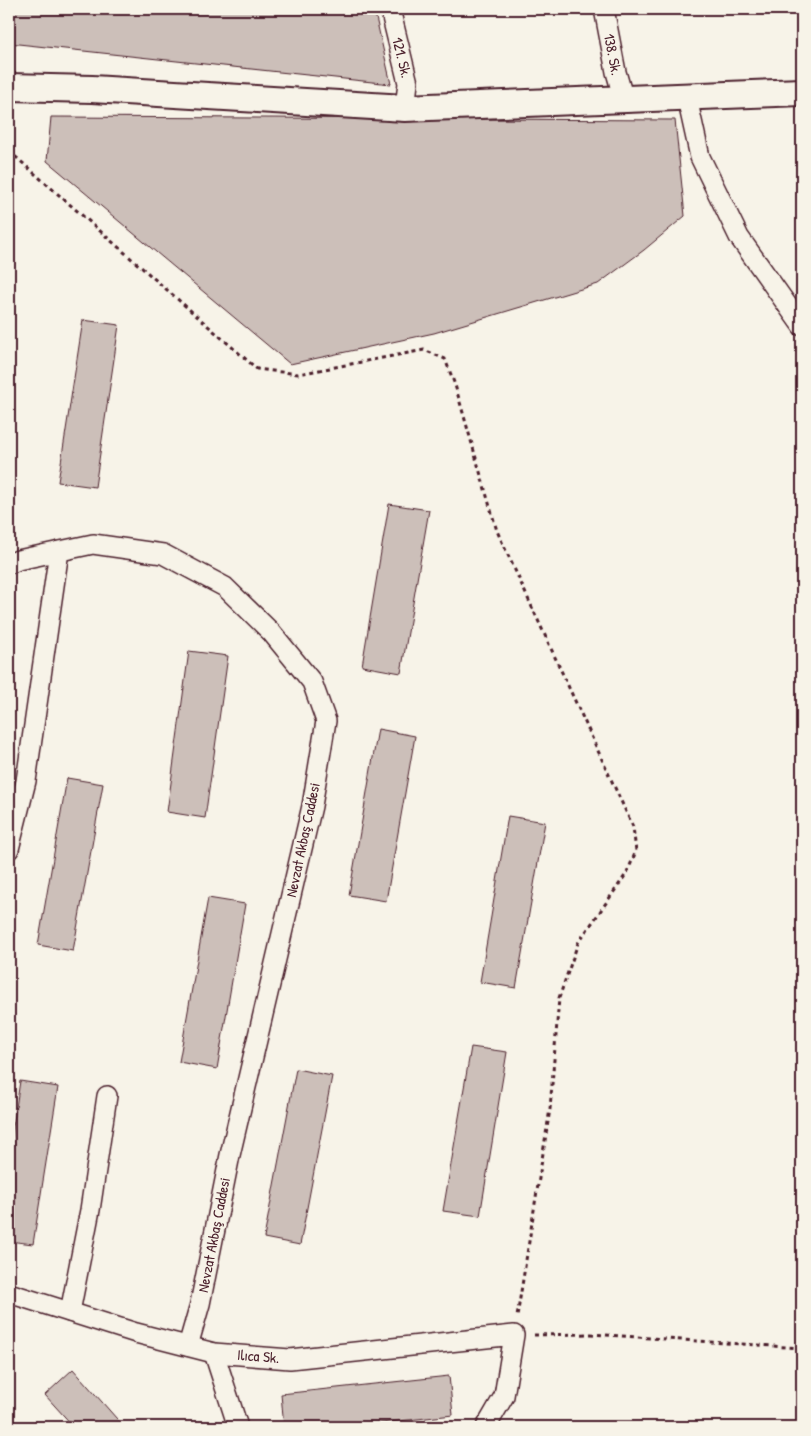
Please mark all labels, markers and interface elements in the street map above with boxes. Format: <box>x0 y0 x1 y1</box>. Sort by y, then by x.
street label: 138. Sk. <box>599 32 627 77</box>
street label: 121. Sk. <box>387 35 417 80</box>
street label: Nevzat Akbaş Caddesi <box>280 781 325 899</box>
street label: Nevzat Akbaş Caddesi <box>192 1176 235 1294</box>
street label: Ilıca Sk. <box>236 1344 280 1368</box>

